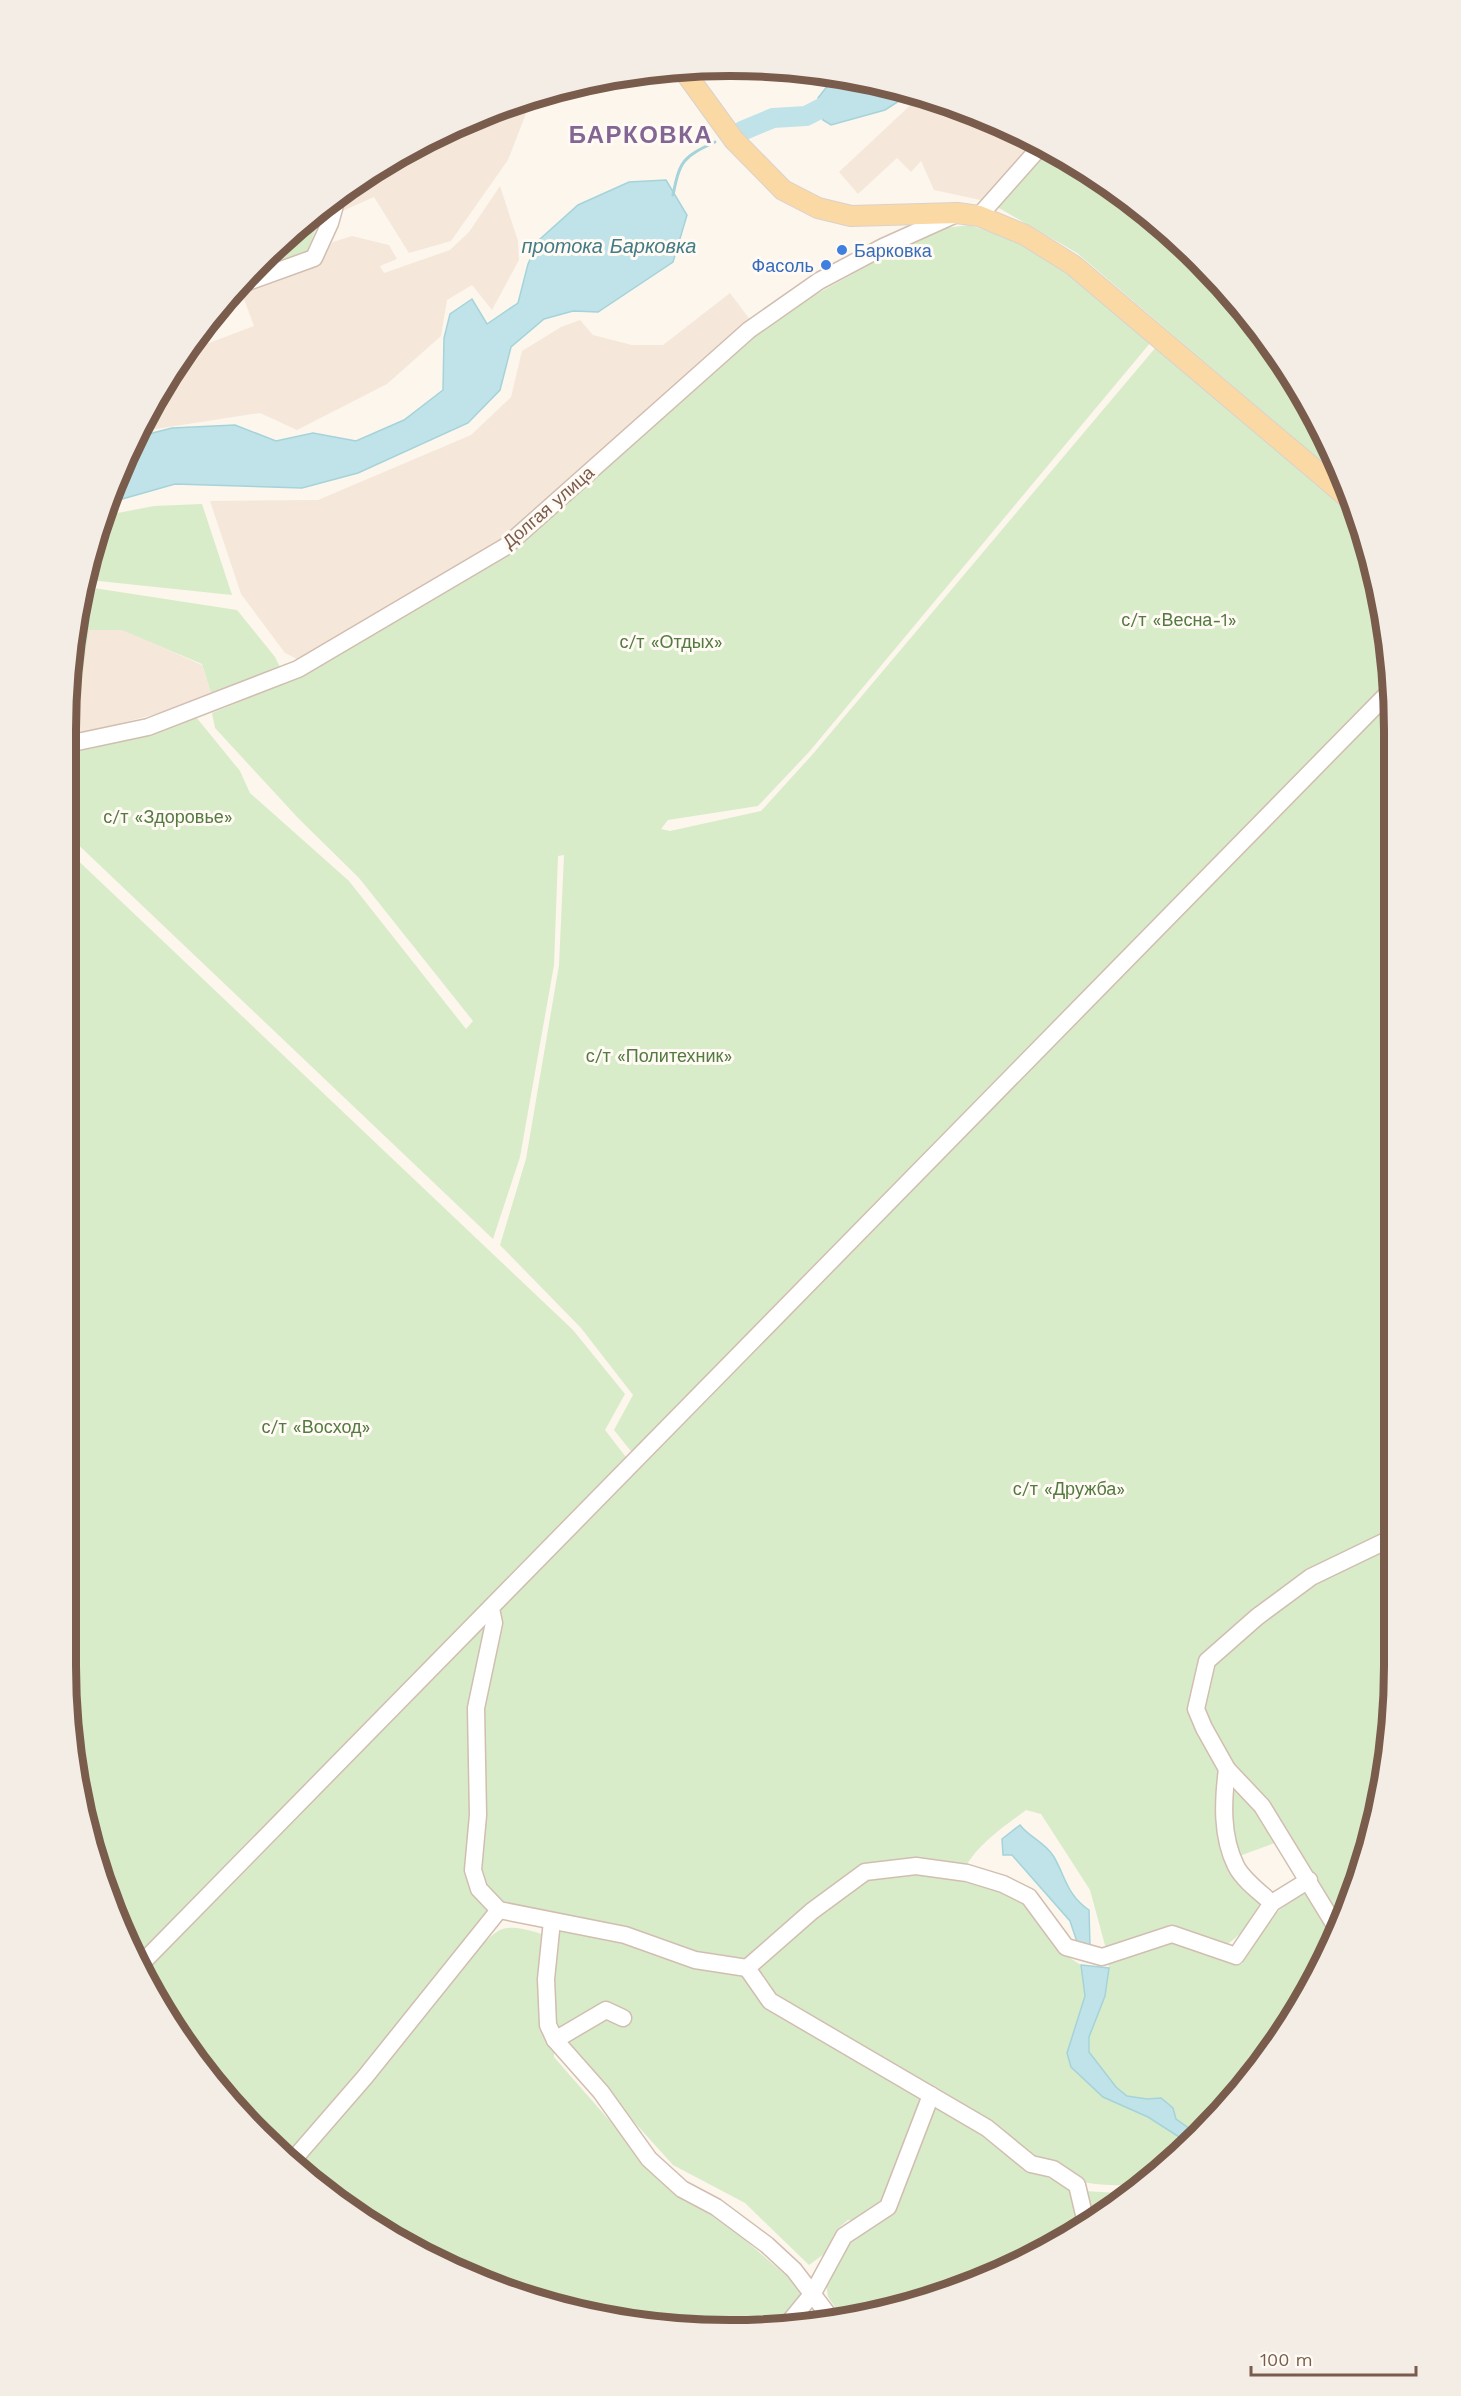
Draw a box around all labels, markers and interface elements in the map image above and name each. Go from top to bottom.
district label: БАРКОВКА [569,121,713,149]
water label: протока Барковка [522,234,696,258]
place label: Барковка [854,240,933,261]
marker: Барковка [835,243,849,257]
place label: Фасоль [752,255,814,276]
marker: Фасоль [819,258,833,272]
street label: Долгая улица [498,461,599,552]
park label: с/т «Весна-1» [1121,609,1237,630]
park label: с/т «Отдых» [619,631,723,652]
park label: с/т «Здоровье» [103,806,233,827]
park label: с/т «Политехник» [586,1045,732,1066]
park label: с/т «Восход» [262,1416,370,1437]
park label: с/т «Дружба» [1013,1478,1125,1499]
scale bar [1251,2339,1416,2377]
text: 100 m [1260,2349,1313,2370]

